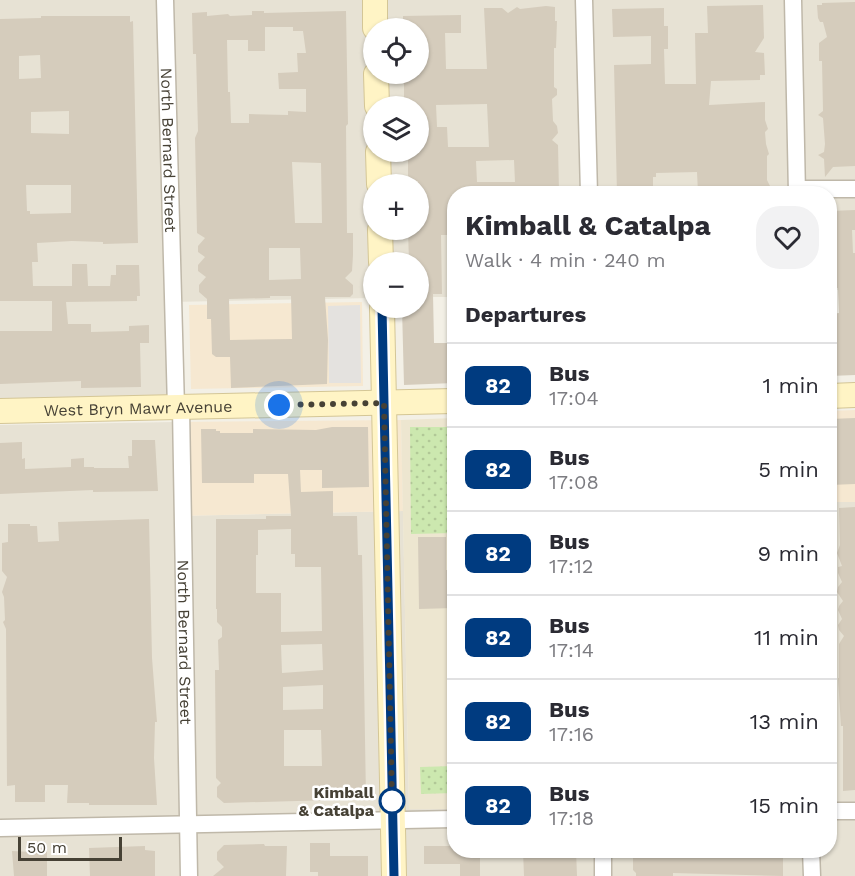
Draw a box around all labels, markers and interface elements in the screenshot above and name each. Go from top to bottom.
map controls [363,18,429,318]
button: locate [363,18,429,84]
street label: North Bernard Street [157,67,181,233]
button: layers [363,96,429,162]
button: + [363,174,429,240]
button: heart [756,206,819,269]
text: Kimball & Catalpa [465,209,711,242]
text: Walk · 4 min · 240 m [465,248,665,272]
button: − [363,252,429,318]
text: Departures [465,302,586,327]
text: Bus [549,361,589,386]
text: 82 [485,373,511,398]
text: 1 min [762,373,819,398]
text: 17:04 [549,386,599,410]
your location [264,390,294,420]
street label: West Bryn Mawr Avenue [43,396,233,420]
text: Bus [549,445,589,470]
text: 82 [485,457,511,482]
text: 5 min [758,457,819,482]
text: 17:08 [549,470,599,494]
text: Bus [549,529,589,554]
text: 82 [485,541,511,566]
text: 9 min [757,541,819,566]
text: 17:12 [549,554,593,578]
street label: North Bernard Street [174,560,196,725]
text: Bus [549,613,589,638]
text: 82 [485,625,511,650]
text: 11 min [754,625,819,650]
text: 17:14 [549,638,594,662]
text: Bus [549,697,589,722]
text: 82 [485,709,511,734]
text: 13 min [750,709,819,734]
text: 17:16 [549,722,594,746]
text: Bus [549,781,589,806]
place label: Kimball & Catalpa [298,783,375,820]
marker: Kimball & Catalpa [379,788,405,814]
text: 82 [485,793,511,818]
text: 15 min [750,793,819,818]
text: 17:18 [549,806,594,830]
scale bar [18,834,122,862]
text: 50 m [27,838,67,857]

